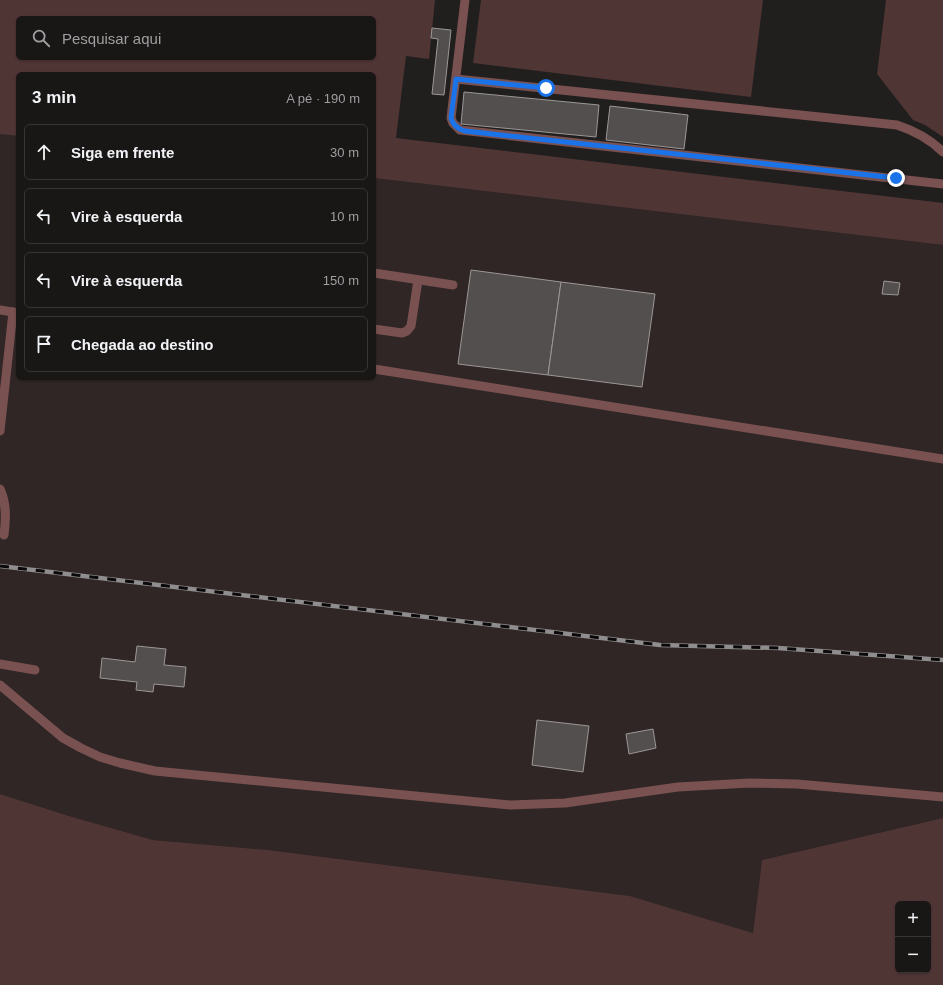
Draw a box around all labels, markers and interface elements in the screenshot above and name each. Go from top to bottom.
search box [16,16,376,60]
icon: search [30,27,52,49]
text: Pesquisar aqui [62,30,161,47]
route start [537,79,555,97]
text: 3 min [32,88,76,107]
text: A pé · 190 m [286,91,360,106]
icon: ahead [33,141,55,163]
text: Siga em frente [71,144,174,161]
text: 30 m [330,145,359,160]
route end [887,169,905,187]
icon: left [33,205,55,227]
text: Vire à esquerda [71,208,182,225]
text: 10 m [330,209,359,224]
icon: left [33,269,55,291]
text: Vire à esquerda [71,272,182,289]
text: 150 m [323,273,359,288]
icon: arrive [33,333,55,355]
text: Chegada ao destino [71,336,214,353]
map controls [895,901,931,973]
button: + [895,901,931,937]
button: − [895,937,931,973]

